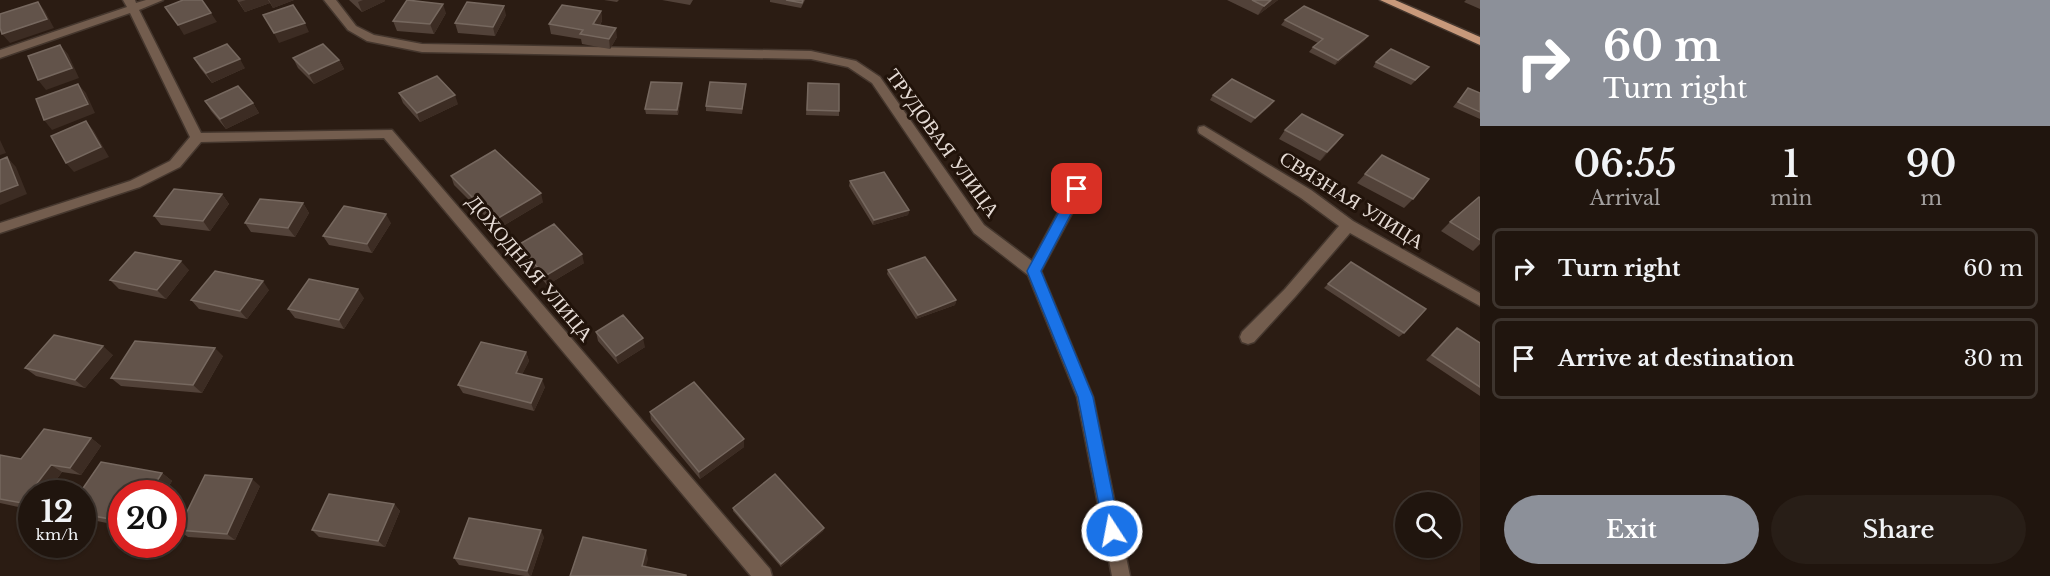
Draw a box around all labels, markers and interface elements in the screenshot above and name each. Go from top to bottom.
text: 60 m [1603,20,1721,72]
icon: right [1504,24,1582,102]
street label: ТРУДОВАЯ УЛИЦА [881,64,1005,222]
text: Turn right [1603,72,1747,105]
text: 06:55 [1574,142,1677,187]
text: 1 [1783,142,1799,187]
text: 90 [1906,142,1956,187]
street label: СВЯЗНАЯ УЛИЦА [1275,146,1429,254]
pin [1051,163,1102,214]
icon: arrive [1060,172,1093,205]
text: Arrival [1590,186,1661,210]
text: min [1770,186,1812,210]
text: m [1920,186,1942,210]
street label: ДОХОДНАЯ УЛИЦА [462,190,599,347]
icon: right [1507,252,1540,285]
text: Turn right [1558,255,1680,282]
text: 60 m [1963,255,2023,282]
icon: arrive [1507,342,1540,375]
text: Arrive at destination [1558,345,1795,372]
text: 30 m [1964,345,2023,372]
speed limit sign: 20 [108,480,186,558]
map controls [1395,492,1461,558]
button: search [1395,492,1461,558]
text: 12 [41,493,73,530]
button: Exit [1504,495,1759,564]
button: Share [1771,495,2026,564]
position arrow [1080,499,1144,563]
text: km/h [36,525,78,544]

